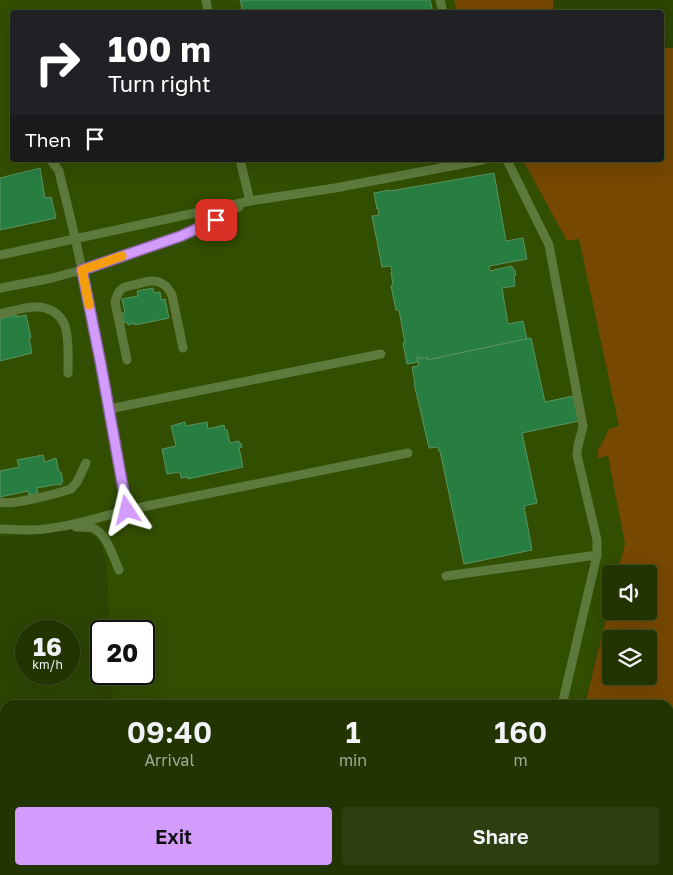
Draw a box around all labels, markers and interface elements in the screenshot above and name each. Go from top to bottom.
text: 100 m [108,28,211,70]
icon: right [25,30,90,95]
text: Turn right [108,70,211,97]
icon: arrive [81,125,109,153]
text: Then [25,128,71,151]
pin [195,199,237,241]
icon: arrive [202,206,230,234]
position arrow [100,483,152,535]
map controls [602,565,657,685]
button: sound [602,565,657,620]
speed limit sign: 20 [90,620,155,685]
button: layers [602,630,657,685]
text: 16 [33,631,62,662]
text: km/h [32,657,63,672]
text: 09:40 [127,714,212,750]
text: 1 [346,714,361,750]
text: 160 [494,714,547,750]
text: Arrival [144,750,195,770]
text: min [339,750,367,770]
text: m [514,750,528,770]
button: Exit [15,807,332,865]
button: Share [342,807,659,865]

